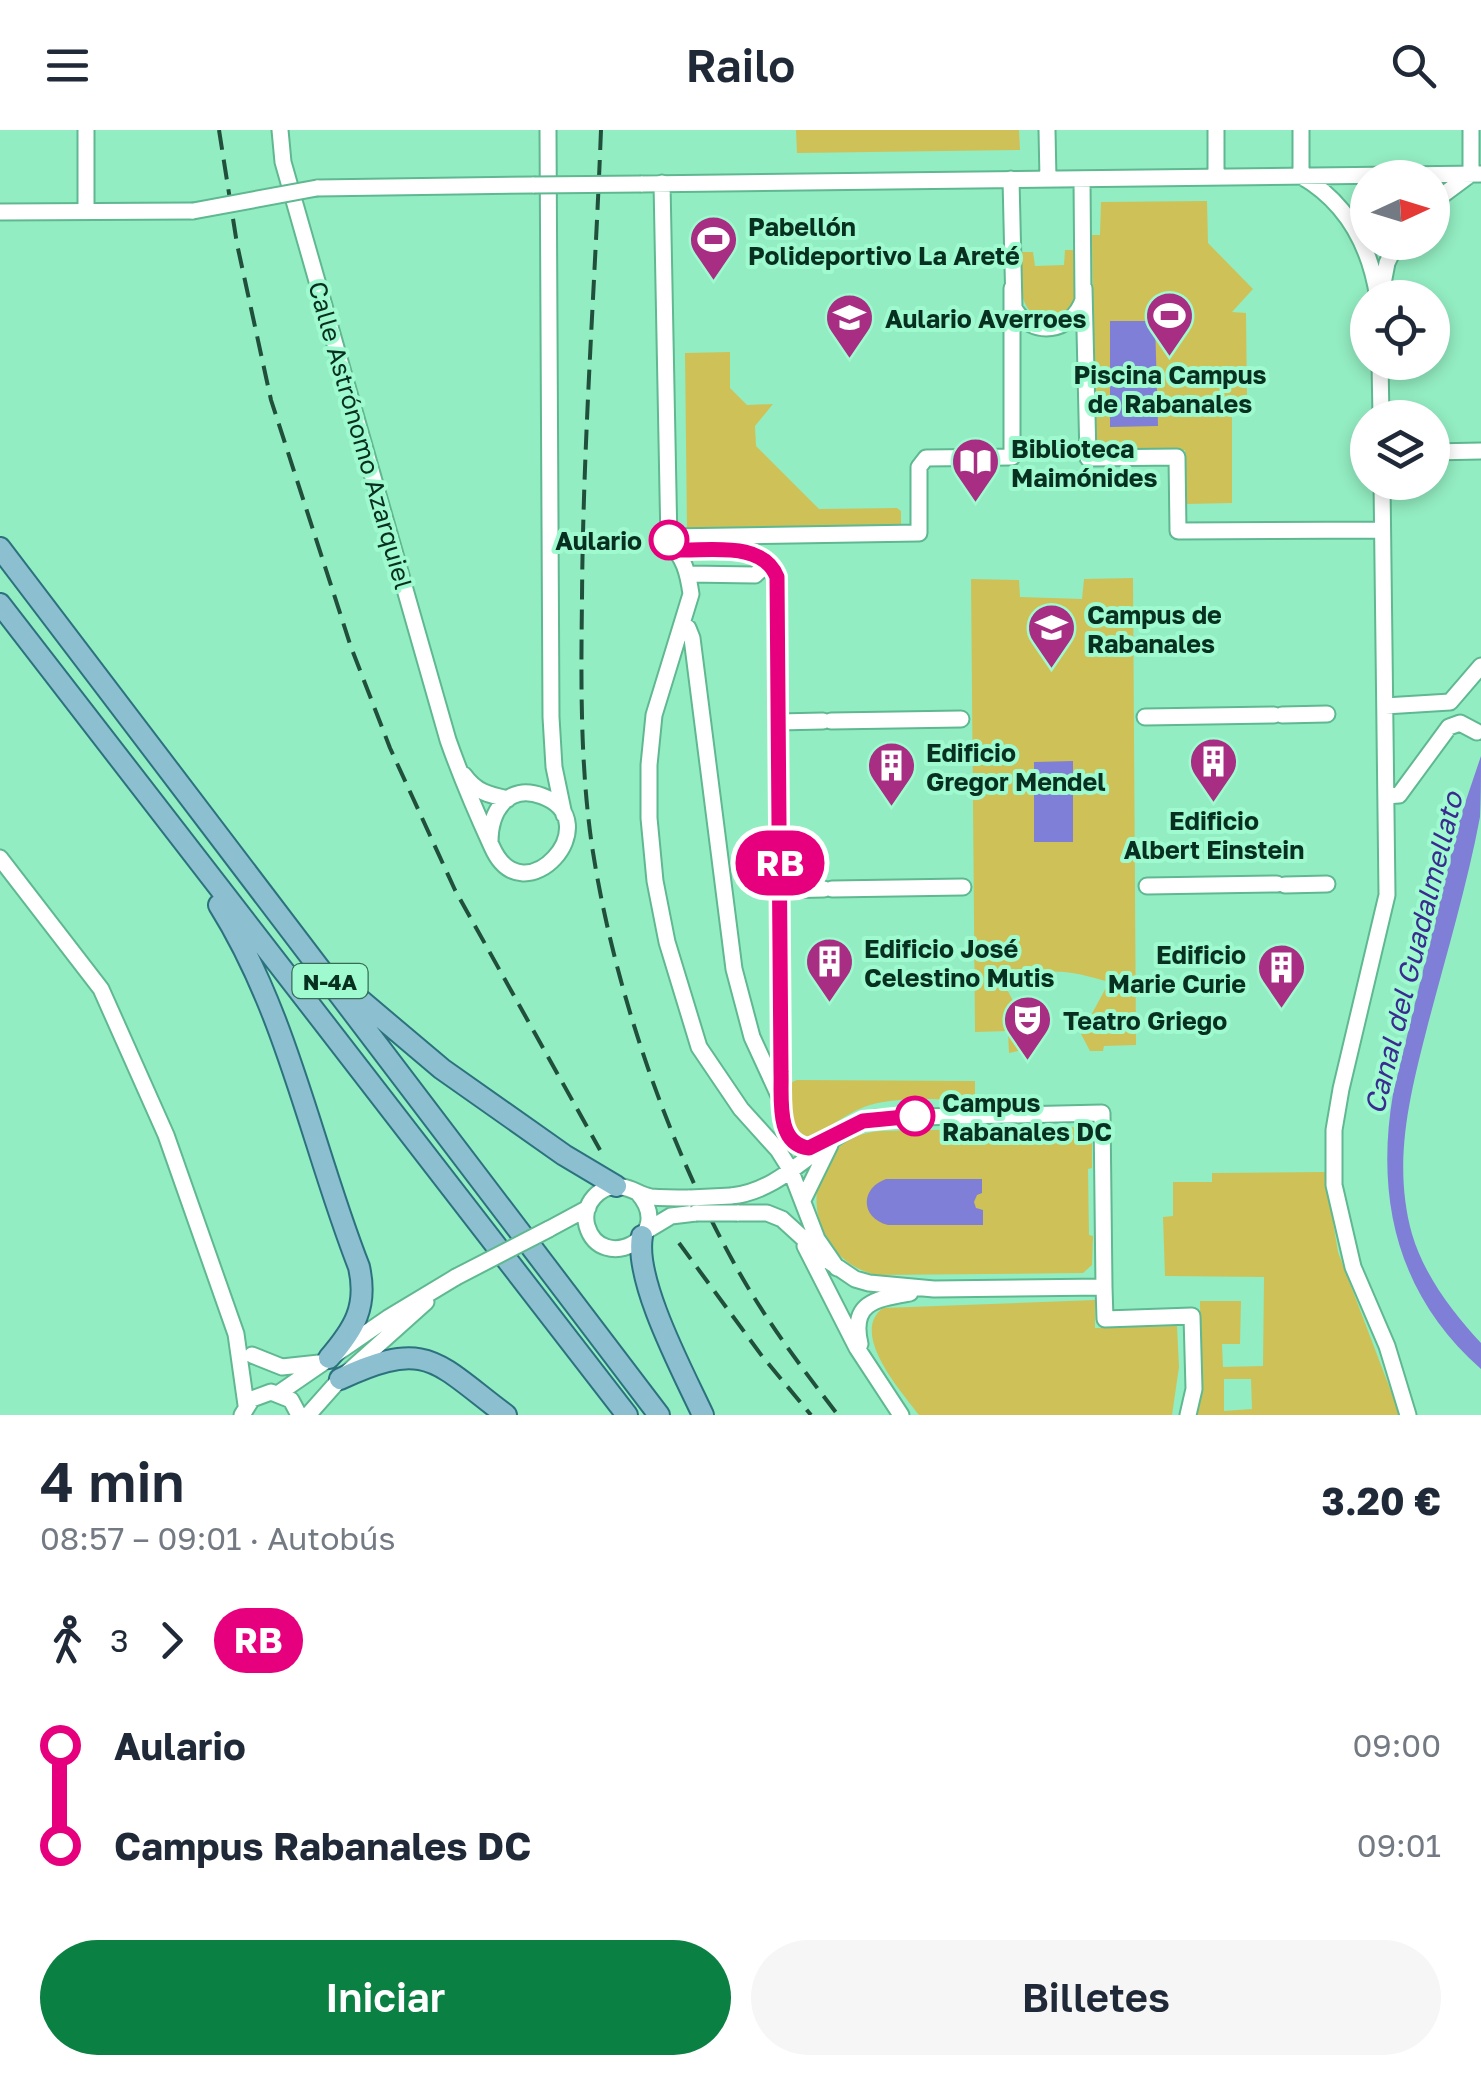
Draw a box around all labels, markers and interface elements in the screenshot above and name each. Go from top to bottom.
icon: menu [40,38,95,93]
text: Railo [686,38,795,92]
icon: search [1386,38,1441,93]
north arrow [1350,160,1450,260]
map controls [1350,160,1450,500]
place label: Pabellón Polideportivo La Areté [748,211,1020,271]
sports icon: Pabellón Polideportivo La Areté [687,214,739,282]
street label: Calle Astrónomo Azarquiel [302,277,420,593]
button: locate [1350,280,1450,380]
sports icon: Piscina Campus de Rabanales [1144,290,1196,358]
school or university icon: Aulario Averroes [824,292,876,360]
place label: Aulario Averroes [885,303,1086,334]
place label: Piscina Campus de Rabanales [1073,359,1267,419]
button: layers [1350,400,1450,500]
place label: Biblioteca Maimónides [1011,433,1158,493]
library icon: Biblioteca Maimónides [950,436,1002,504]
marker: Aulario [650,521,688,559]
place label: Aulario [555,525,642,556]
place label: Campus de Rabanales [1087,599,1222,659]
school or university icon: Campus de Rabanales [1026,602,1078,670]
building icon: Edificio Albert Einstein [1188,736,1240,804]
place label: Edificio Gregor Mendel [926,737,1106,797]
building icon: Edificio Gregor Mendel [865,740,917,808]
water label: Canal del Guadalmellato [1357,787,1469,1117]
place label: Edificio Albert Einstein [1124,805,1304,865]
line badge: RB [735,830,825,896]
text: RB [755,842,805,884]
place label: Edificio José Celestino Mutis [864,933,1055,993]
building icon: Edificio José Celestino Mutis [803,936,855,1004]
place label: Edificio Marie Curie [1108,939,1246,999]
building icon: Edificio Marie Curie [1255,942,1307,1010]
road number: N-4A [292,964,368,998]
theatre icon: Teatro Griego [1002,994,1054,1062]
place label: Teatro Griego [1063,1005,1227,1036]
place label: Campus Rabanales DC [942,1087,1112,1147]
marker: Campus Rabanales DC [896,1097,934,1135]
text: 4 min [40,1448,185,1514]
text: 3.20 € [1321,1478,1441,1523]
text: 08:57 – 09:01 · Autobús [40,1519,395,1557]
icon: walk [40,1613,95,1668]
icon: forward [144,1613,199,1668]
text: RB [234,1619,283,1661]
text: 3 [110,1621,129,1659]
text: Aulario [114,1723,246,1768]
text: 09:00 [1353,1726,1441,1764]
text: Campus Rabanales DC [114,1823,531,1868]
text: 09:01 [1357,1826,1441,1864]
button: Iniciar [40,1940,731,2055]
button: Billetes [751,1940,1441,2055]

